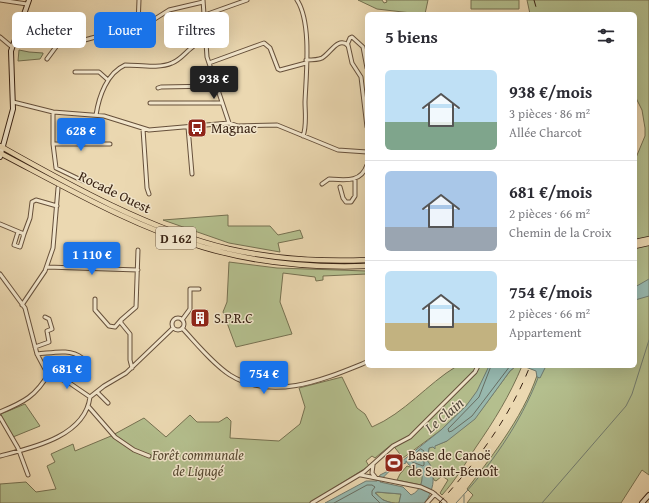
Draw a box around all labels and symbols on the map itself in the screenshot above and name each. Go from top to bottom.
pin: 938 € [186,66,242,100]
bus stop icon: Magnac [186,117,208,139]
pin: 628 € [53,118,109,152]
place label: Magnac [211,118,257,138]
street label: Rocade Ouest [75,166,155,218]
road number: D 162 [156,227,196,249]
pin: 1 110 € [55,242,129,276]
building icon: S.P.R.C [189,307,211,329]
place label: S.P.R.C [214,308,253,328]
pin: 681 € [39,356,95,390]
pin: 754 € [236,361,292,395]
water label: Le Clain [419,392,468,438]
park label: Forêt communale de Ligugé [151,445,244,481]
place label: Base de Canoë de Saint-Benoît [408,445,499,481]
sports icon: Base de Canoë de Saint-Benoît [383,452,405,474]

